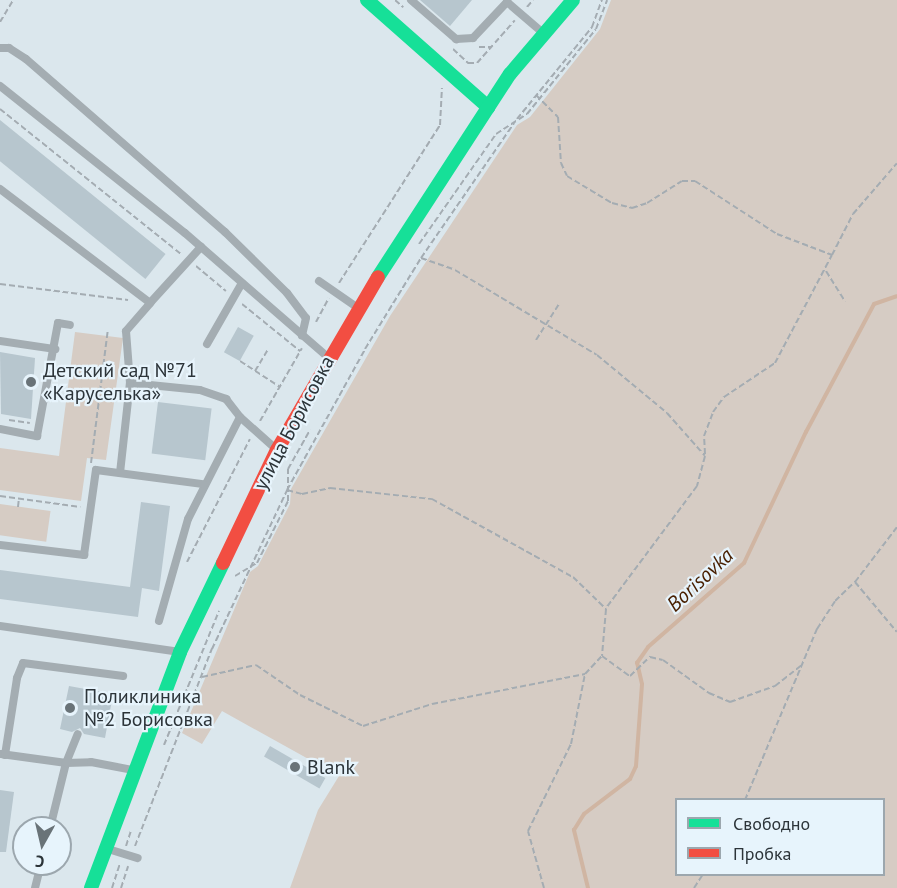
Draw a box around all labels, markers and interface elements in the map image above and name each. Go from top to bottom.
street label: улица Борисовка [249,352,339,494]
place label: Детский сад №71 «Каруселька» [43,358,197,405]
marker: Детский сад №71 «Каруселька» [24,375,38,389]
water label: Borisovka [662,543,738,617]
place label: Поликлиника №2 Борисовка [84,684,213,731]
marker: Поликлиника №2 Борисовка [61,699,79,717]
place label: Blank [307,755,355,779]
marker: Blank [288,760,302,774]
legend [675,798,885,876]
text: Свободно [733,812,810,835]
north arrow [12,816,72,876]
text: Пробка [733,842,791,865]
text: С [34,851,46,872]

